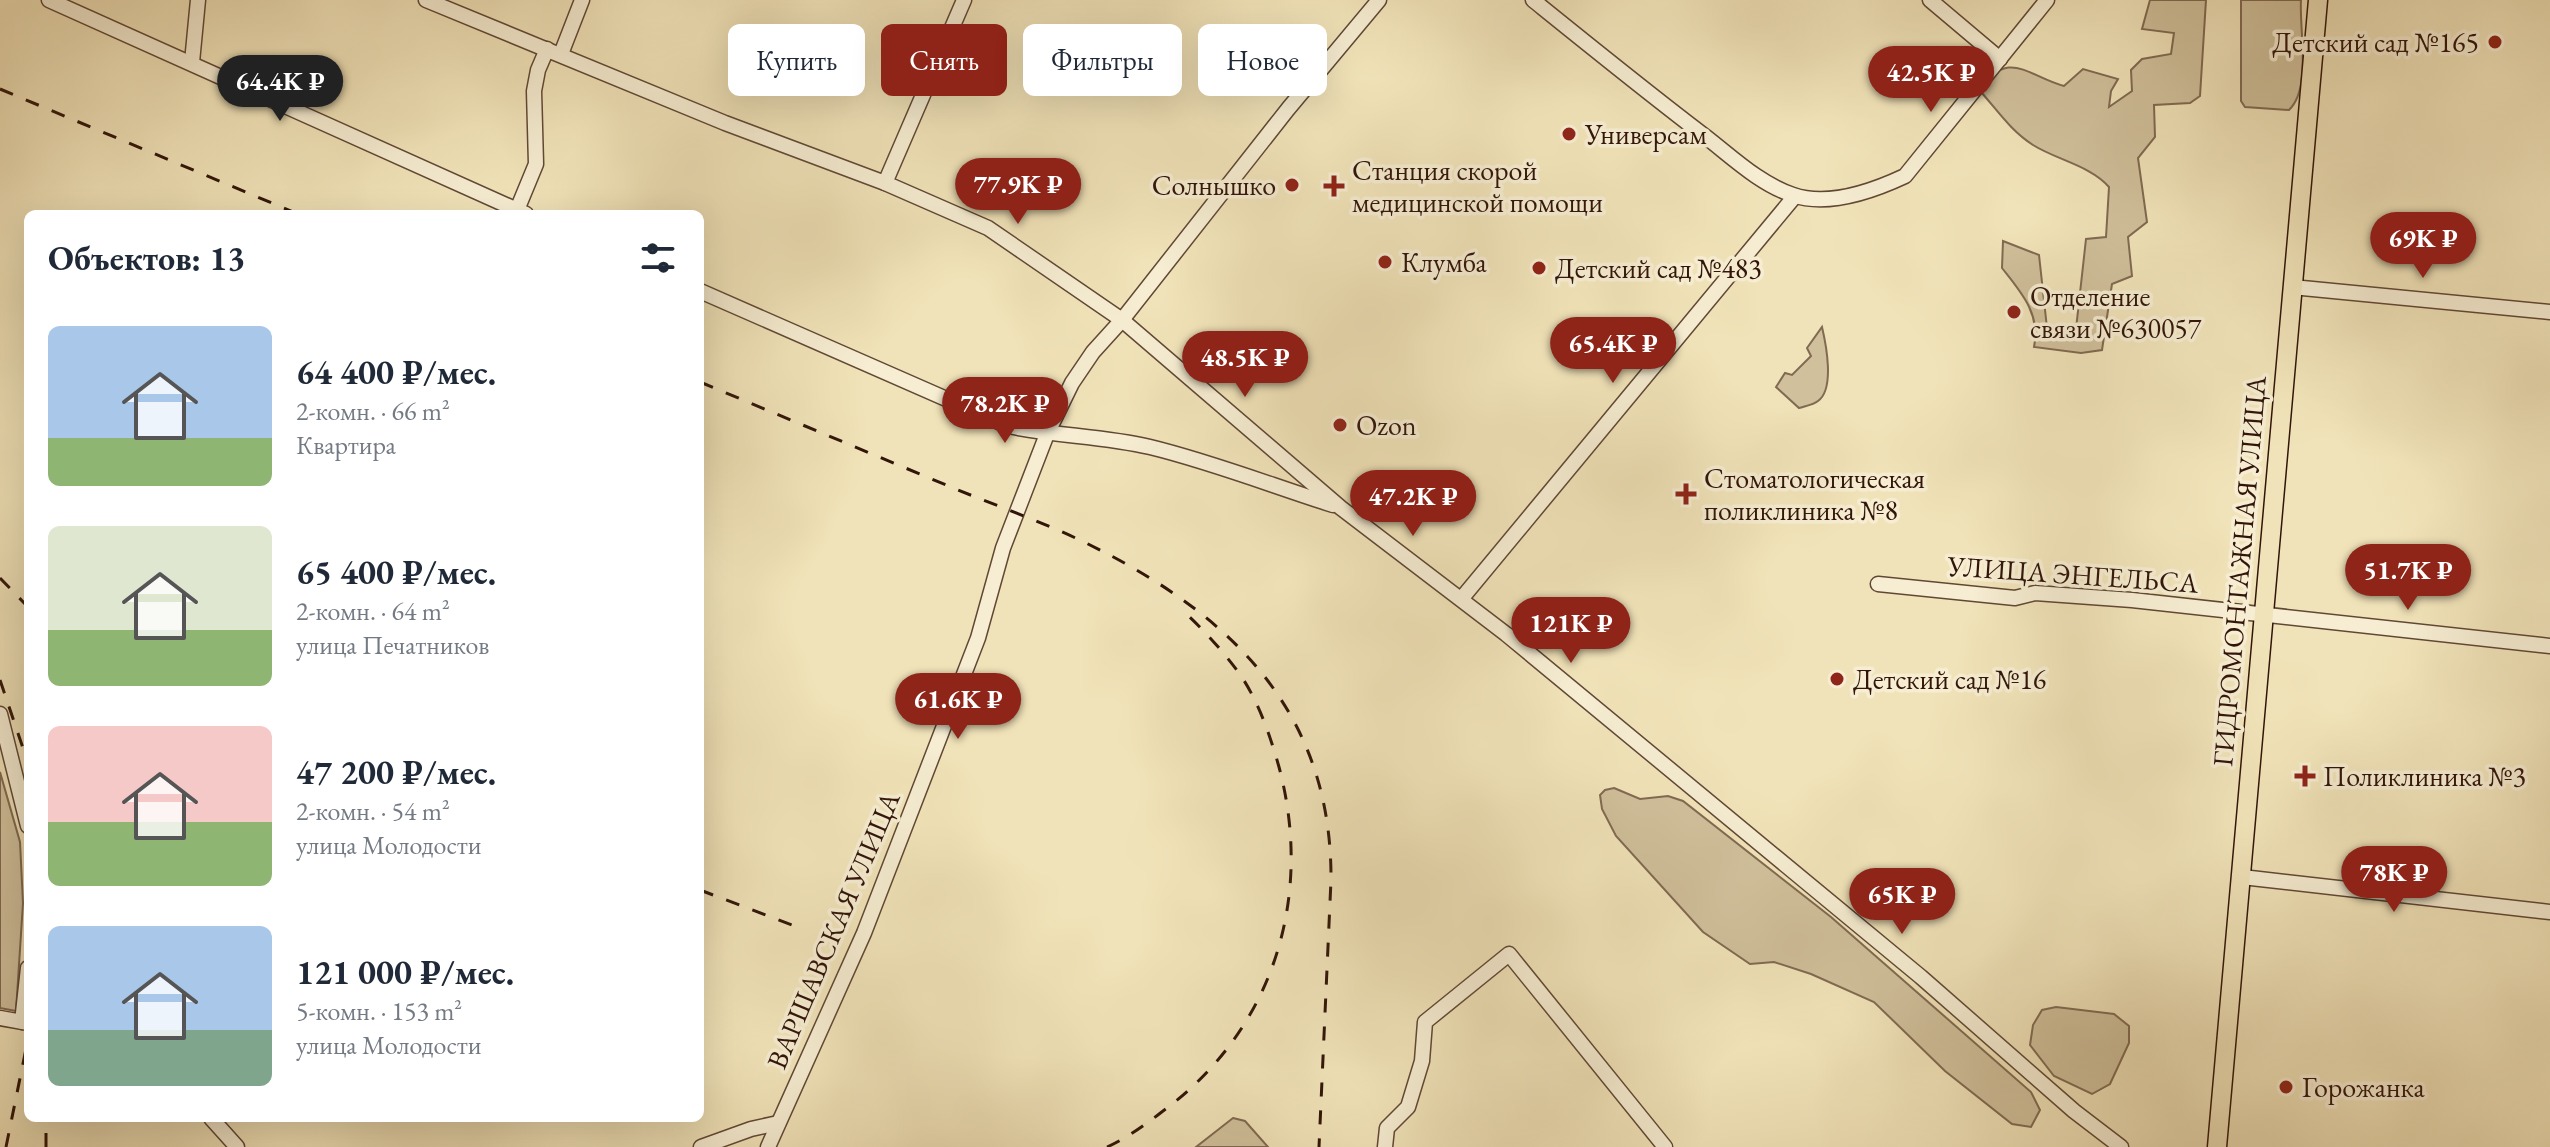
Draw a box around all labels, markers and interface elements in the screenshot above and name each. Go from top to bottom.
chip: Купить [728,24,865,96]
chip: Снять [881,24,1007,96]
chip: Фильтры [1023,24,1182,96]
chip: Новое [1198,24,1327,96]
place label: Детский сад №165 [2272,24,2479,60]
marker: Детский сад №165 [2486,33,2504,51]
pin: 42.5K ₽ [1857,46,2005,114]
pin: 64.4K ₽ [206,55,354,123]
text: 42.5K ₽ [1886,55,1976,89]
text: 64.4K ₽ [235,64,325,98]
place label: Универсам [1584,116,1707,152]
marker: Универсам [1560,125,1578,143]
place label: Станция скорой медицинской помощи [1352,152,1603,220]
pin: 77.9K ₽ [944,158,1092,226]
text: 77.9K ₽ [973,167,1063,201]
place label: Солнышко [1152,167,1276,203]
marker: Станция скорой медицинской помощи [1323,175,1345,197]
marker: Солнышко [1283,176,1301,194]
pin: 69K ₽ [2367,212,2479,280]
text: 69K ₽ [2388,221,2458,255]
text: Объектов: 13 [48,236,245,280]
icon: filters [636,236,680,280]
place label: Клумба [1401,244,1487,280]
place label: Детский сад №483 [1555,250,1762,286]
marker: Клумба [1376,253,1394,271]
marker: Детский сад №483 [1530,259,1548,277]
place label: Отделение связи №630057 [2030,278,2202,346]
marker: Отделение связи №630057 [2005,303,2023,321]
pin: 65.4K ₽ [1539,317,1687,385]
text: 65.4K ₽ [1568,326,1658,360]
pin: 48.5K ₽ [1171,331,1319,399]
text: 48.5K ₽ [1200,340,1290,374]
text: 64 400 ₽/мес. [296,350,496,394]
icon: home [112,358,208,454]
street label: ГИДРОМОНТАЖНАЯ УЛИЦА [2204,374,2274,768]
pin: 78.2K ₽ [931,377,1079,445]
text: 78.2K ₽ [960,386,1050,420]
text: 2-комн. · 66 m² [296,394,450,428]
place label: Ozon [1356,407,1417,443]
marker: Ozon [1331,416,1349,434]
text: Квартира [296,428,396,462]
place label: Стоматологическая поликлиника №8 [1704,460,1925,528]
pin: 47.2K ₽ [1339,470,1487,538]
text: 47.2K ₽ [1368,479,1458,513]
marker: Стоматологическая поликлиника №8 [1675,483,1697,505]
pin: 51.7K ₽ [2334,544,2482,612]
street label: УЛИЦА ЭНГЕЛЬСА [1945,547,2200,601]
text: 65 400 ₽/мес. [296,550,496,594]
text: 51.7K ₽ [2363,553,2453,587]
icon: home [112,558,208,654]
text: 2-комн. · 64 m² [296,594,450,628]
pin: 121K ₽ [1506,597,1636,665]
text: 121K ₽ [1529,606,1613,640]
text: улица Печатников [296,628,489,662]
place label: Детский сад №16 [1853,661,2046,697]
marker: Детский сад №16 [1828,670,1846,688]
pin: 61.6K ₽ [884,673,1032,741]
text: 61.6K ₽ [913,682,1003,716]
text: 47 200 ₽/мес. [296,750,496,794]
icon: home [112,758,208,854]
place label: Поликлиника №3 [2323,758,2526,794]
marker: Поликлиника №3 [2294,765,2316,787]
street label: ВАРШАВСКАЯ УЛИЦА [758,785,908,1074]
text: 2-комн. · 54 m² [296,794,450,828]
text: улица Молодости [296,828,481,862]
pin: 78K ₽ [2338,846,2450,914]
text: 78K ₽ [2359,855,2429,889]
pin: 65K ₽ [1846,868,1958,936]
text: 65K ₽ [1867,877,1937,911]
text: 121 000 ₽/мес. [296,950,514,994]
icon: home [112,958,208,1054]
text: 5-комн. · 153 m² [296,994,462,1028]
text: улица Молодости [296,1028,481,1062]
place label: Горожанка [2302,1069,2425,1105]
marker: Горожанка [2277,1078,2295,1096]

